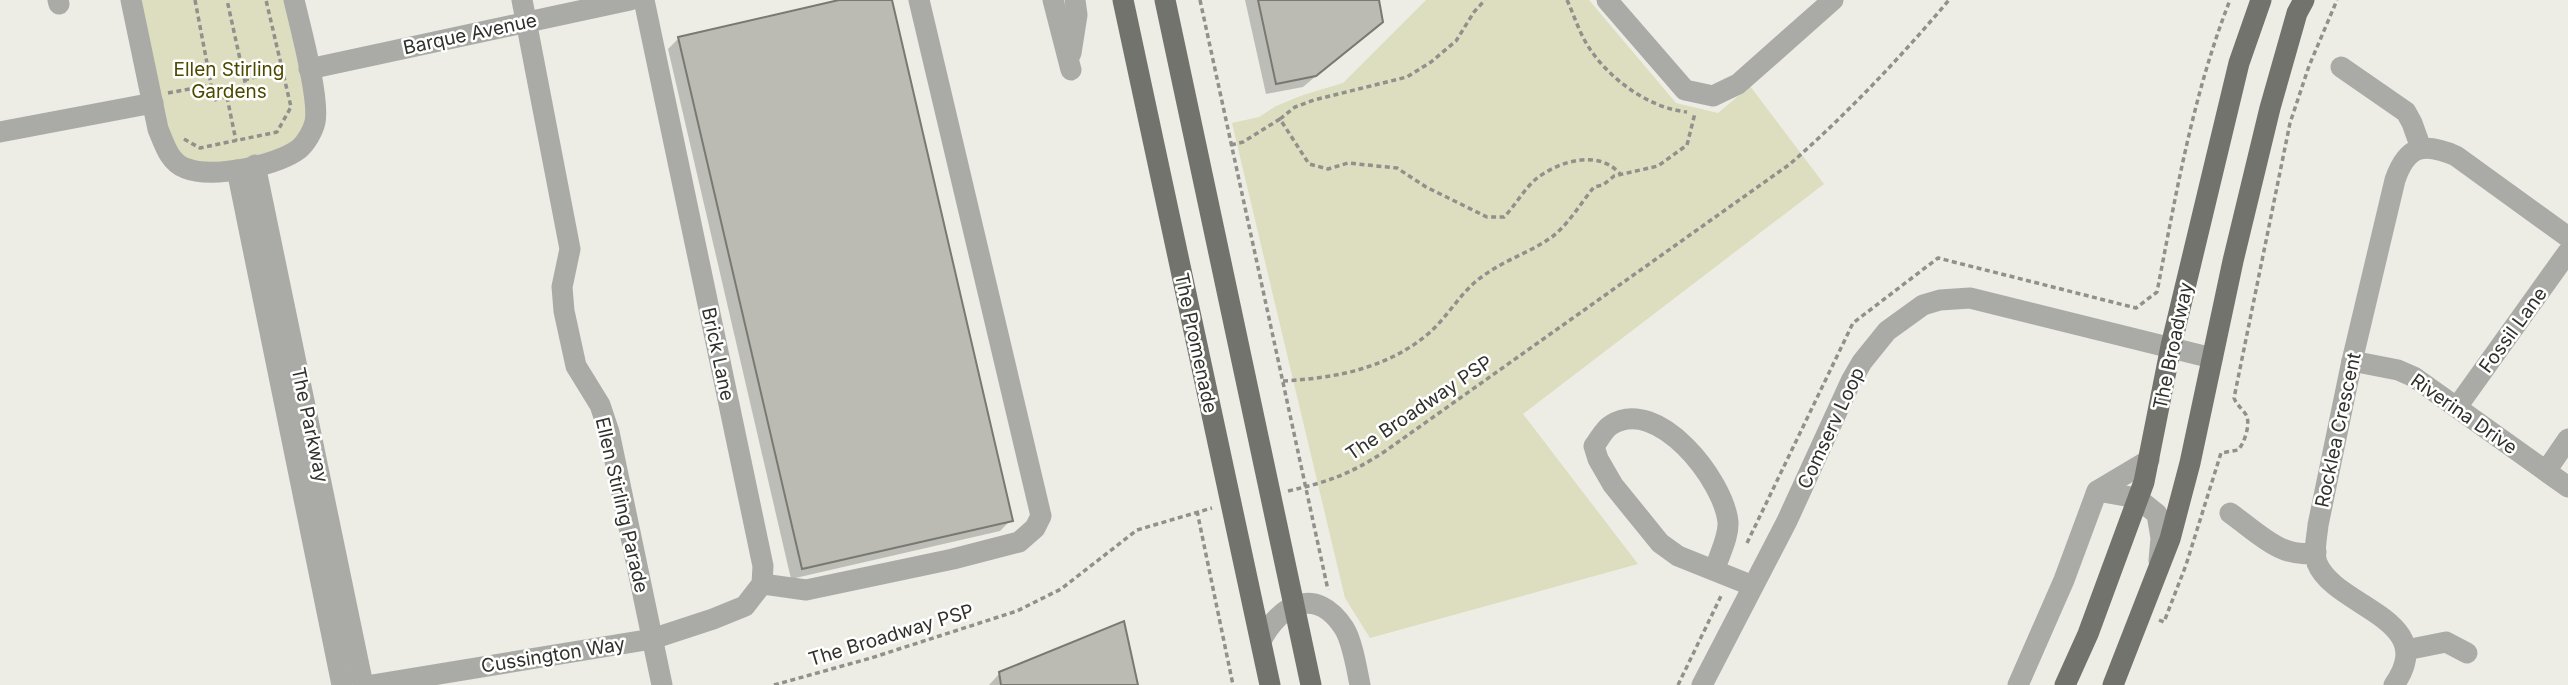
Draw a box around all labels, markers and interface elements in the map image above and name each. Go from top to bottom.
street label: Barque Avenue [401,9,539,59]
park label: Ellen Stirling Gardens [174,58,284,103]
street label: The Promenade [1170,271,1222,415]
street label: The Broadway [2148,280,2198,412]
street label: Fossil Lane [2474,283,2552,377]
street label: Brick Lane [697,305,739,403]
street label: Rocklea Crescent [2310,350,2366,510]
street label: The Broadway PSP [1341,351,1497,465]
street label: Comserv Loop [1793,363,1869,493]
street label: The Parkway [287,365,333,485]
street label: Riverina Drive [2406,369,2522,459]
street label: Ellen Stirling Parade [591,415,653,595]
street label: The Broadway PSP [806,599,976,671]
street label: Cussington Way [479,632,627,678]

